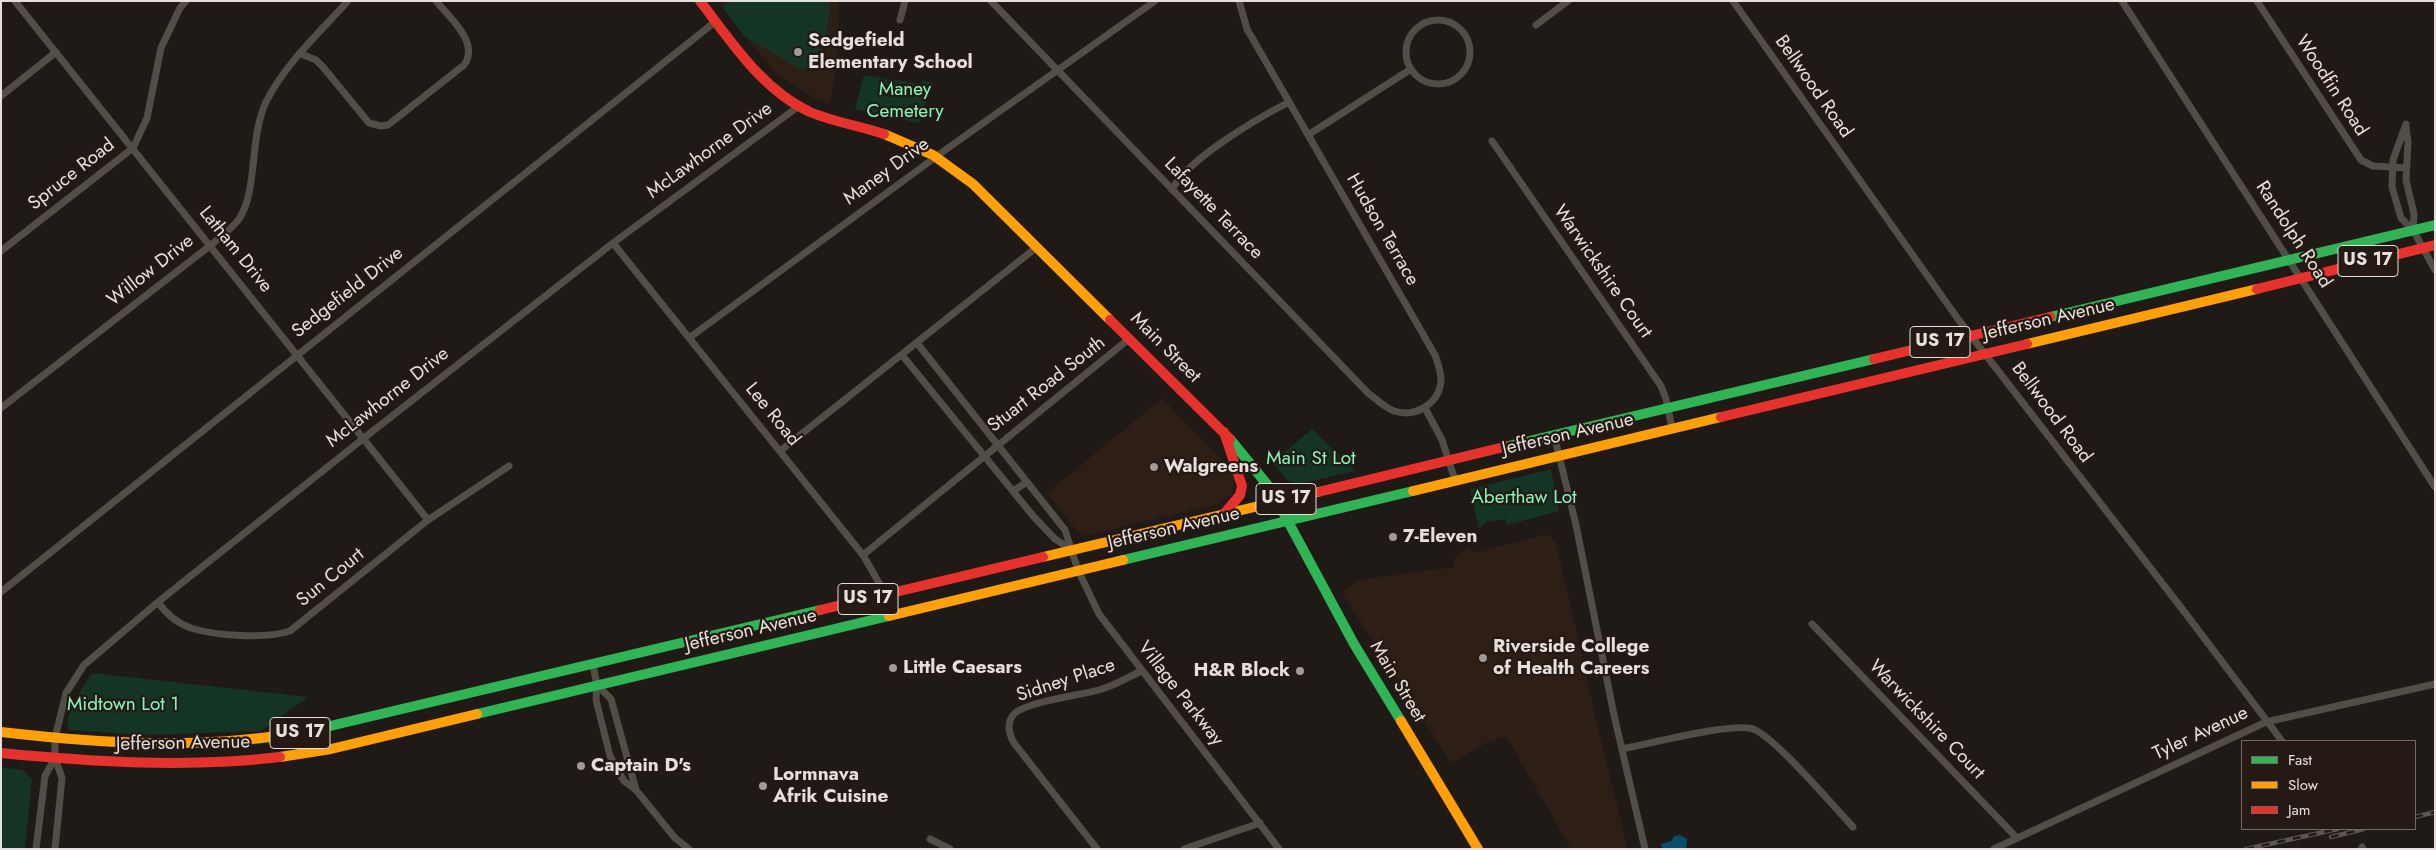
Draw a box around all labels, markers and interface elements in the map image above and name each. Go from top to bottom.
place label: Sedgefield Elementary School [808,30,973,74]
street label: Bellwood Road [1769,31,1857,143]
street label: Woodfin Road [2290,31,2372,141]
marker: Sedgefield Elementary School [792,46,804,58]
park label: Maney Cemetery [866,79,944,123]
street label: McLawhorne Drive [643,98,777,204]
street label: Maney Drive [840,133,934,211]
street label: Spruce Road [24,134,120,216]
street label: Lafayette Terrace [1159,153,1267,265]
street label: Hudson Terrace [1341,170,1423,290]
street label: Randolph Road [2250,177,2336,293]
street label: Warwickshire Court [1548,201,1656,343]
street label: Latham Drive [193,202,277,298]
street label: Willow Drive [103,230,199,312]
street label: Sedgefield Drive [288,242,408,344]
road number: US 17 [2338,246,2398,276]
street label: Jefferson Avenue [1981,294,2117,346]
street label: Main Street [1125,308,1205,388]
road number: US 17 [1910,327,1970,358]
street label: Stuart Road South [984,332,1110,438]
street label: McLawhorne Drive [322,343,454,453]
street label: Bellwood Road [2006,358,2096,468]
street label: Lee Road [740,379,804,451]
street label: Jefferson Avenue [1500,409,1636,461]
park label: Main St Lot [1266,448,1356,470]
place label: Walgreens [1164,456,1258,478]
marker: Walgreens [1148,461,1160,473]
road number: US 17 [1256,484,1316,514]
park label: Aberthaw Lot [1471,487,1577,509]
street label: Jefferson Avenue [1106,503,1242,555]
place label: 7-Eleven [1403,526,1477,548]
marker: 7-Eleven [1387,531,1399,543]
street label: Sun Court [293,544,369,612]
road number: US 17 [838,584,898,614]
street label: Jefferson Avenue [683,605,819,657]
place label: Riverside College of Health Careers [1493,636,1650,680]
street label: Village Parkway [1132,637,1228,751]
street label: Main Street [1364,637,1430,727]
marker: Riverside College of Health Careers [1477,652,1489,664]
street label: Sidney Place [1014,654,1118,708]
street label: Warwickshire Court [1863,656,1989,784]
place label: Little Caesars [903,657,1022,679]
place label: H&R Block [1193,660,1290,682]
marker: Little Caesars [887,662,899,674]
marker: H&R Block [1294,665,1306,677]
park label: Midtown Lot 1 [67,694,179,716]
street label: Tyler Avenue [2150,702,2252,766]
road number: US 17 [270,718,330,748]
street label: Jefferson Avenue [116,731,250,757]
legend [2241,740,2416,830]
text: Fast [2288,749,2312,771]
place label: Captain D's [591,755,691,777]
marker: Captain D's [575,760,587,772]
place label: Lormnava Afrik Cuisine [773,764,888,808]
text: Slow [2288,774,2318,796]
marker: Lormnava Afrik Cuisine [757,780,769,792]
text: Jam [2288,799,2311,821]

